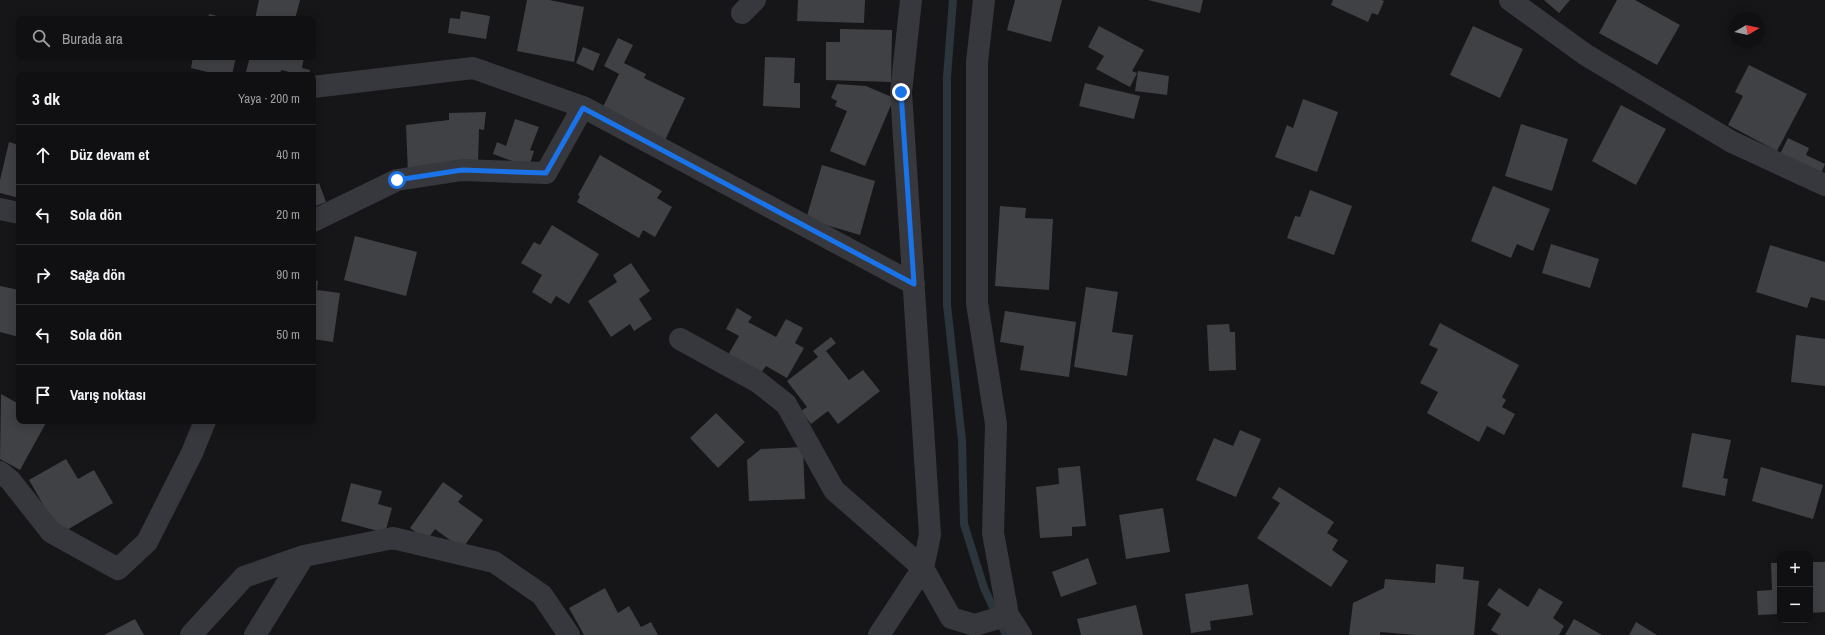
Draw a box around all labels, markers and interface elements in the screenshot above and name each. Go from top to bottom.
north arrow [1729,12,1765,48]
search box [16,16,316,60]
icon: search [30,27,52,49]
text: Burada ara [62,28,123,49]
route end [892,83,910,101]
text: 3 dk [32,87,60,110]
text: Yaya · 200 m [238,90,300,107]
icon: ahead [32,144,54,166]
text: Düz devam et [70,144,149,165]
text: 40 m [276,146,300,163]
route start [388,171,406,189]
icon: left [32,204,54,226]
text: Sola dön [70,204,122,225]
text: 20 m [276,206,300,223]
icon: right [32,264,54,286]
text: Sağa dön [70,264,125,285]
text: 90 m [276,266,300,283]
icon: left [32,324,54,346]
text: Sola dön [70,324,122,345]
text: 50 m [276,326,300,343]
icon: arrive [32,384,54,406]
text: Varış noktası [70,384,146,405]
map controls [1777,551,1813,623]
button: + [1777,551,1813,587]
button: − [1777,587,1813,623]

